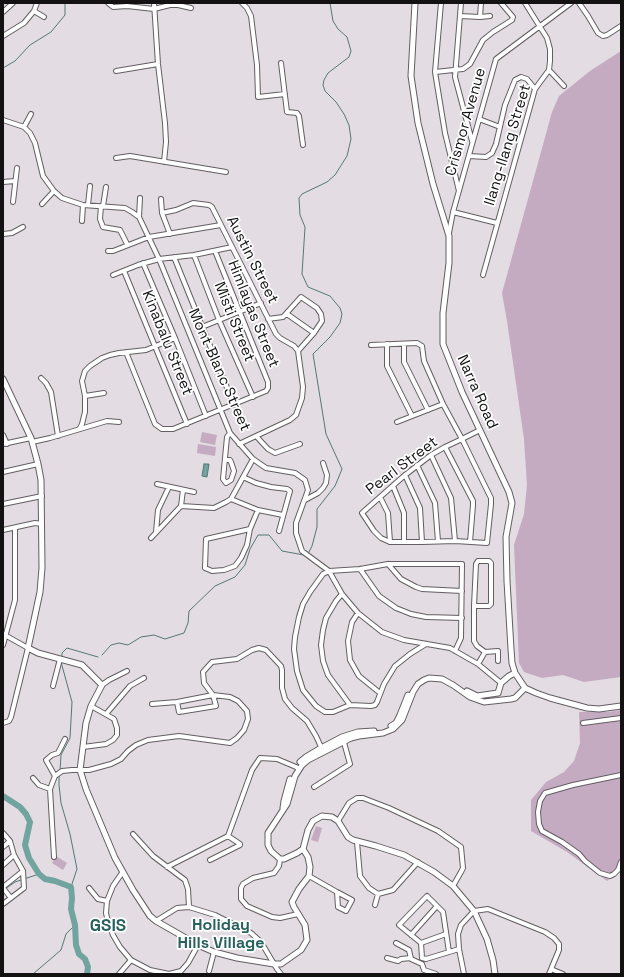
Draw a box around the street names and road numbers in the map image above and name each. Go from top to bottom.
street label: Crismor Avenue [442,66,490,178]
street label: Ilang-Ilang Street [481,82,535,208]
street label: Austin Street [222,213,282,307]
street label: Himlayas Street [223,258,283,370]
street label: Misti Street [210,279,258,365]
street label: Kinabalu Street [138,288,196,398]
street label: Mont Blanc Street [184,306,254,434]
street label: Narra Road [453,352,501,432]
street label: Pearl Street [363,433,441,499]

